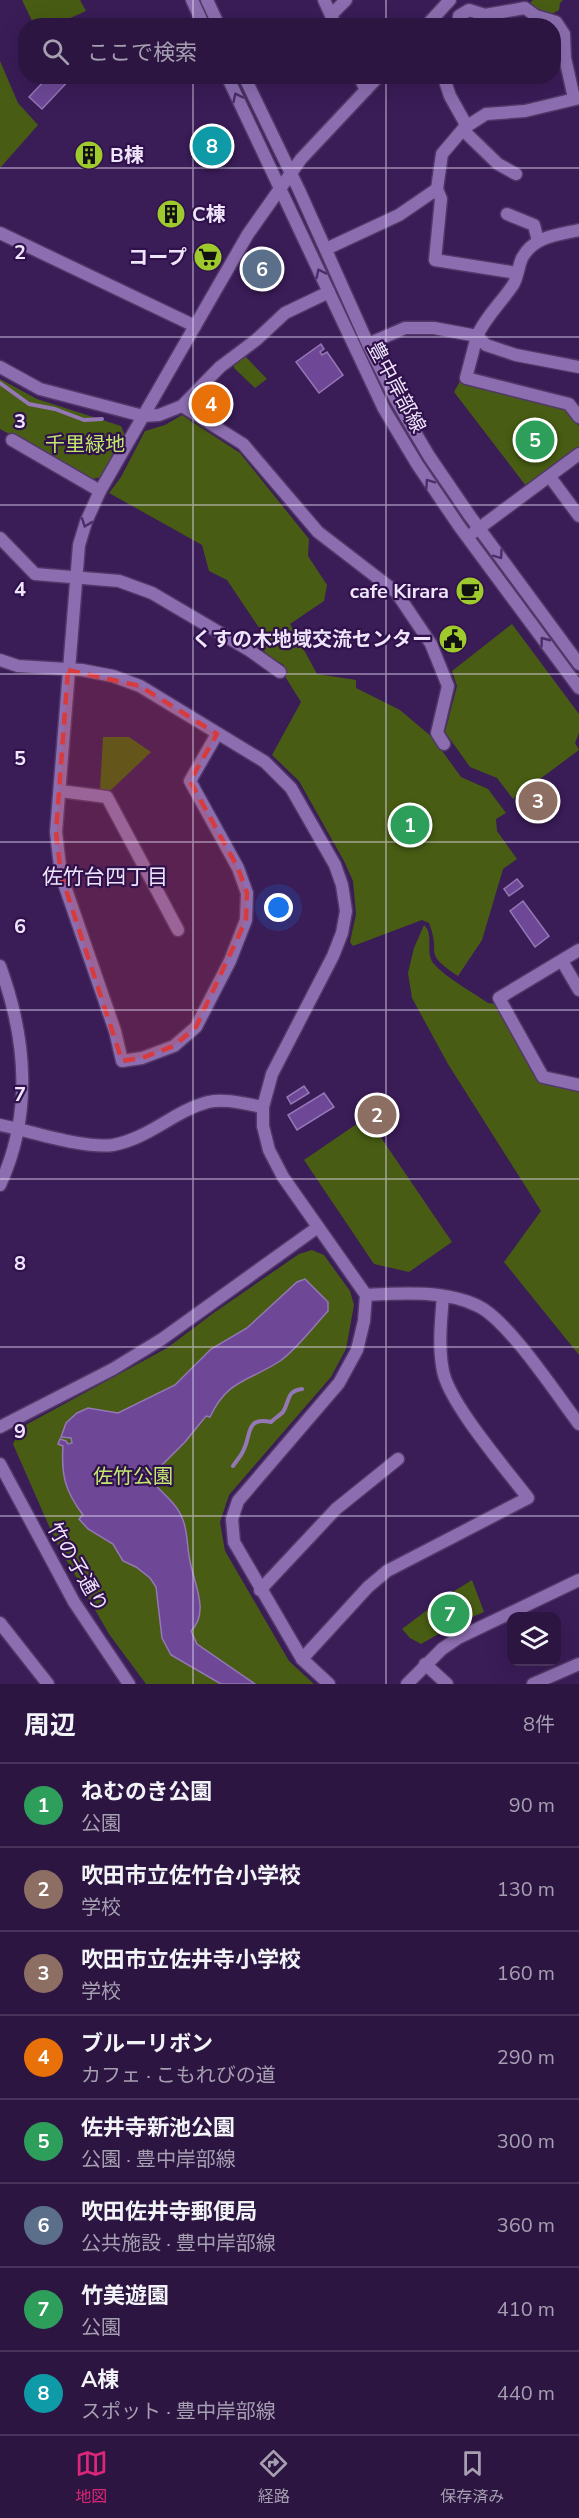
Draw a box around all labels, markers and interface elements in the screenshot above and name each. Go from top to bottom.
search box [18,18,561,84]
icon: search [39,35,72,68]
text: ここで検索 [87,38,197,68]
one-way arrow [232,93,244,104]
pin: 8 [192,124,232,168]
building icon: B棟 [73,139,105,171]
place label: B棟 [110,142,144,169]
building icon: C棟 [155,198,187,230]
place label: C棟 [192,201,226,228]
text: 2 [14,239,26,266]
supermarket icon: コープ [192,241,224,273]
place label: コープ [128,244,187,271]
pin: 6 [242,246,282,292]
one-way arrow [315,269,327,280]
street label: 豊中岸部線 [361,337,432,438]
pin: 4 [192,382,230,426]
text: 3 [14,408,26,435]
pin: 5 [516,418,554,462]
park label: 千里緑地 [45,431,125,458]
one-way arrow [425,479,436,490]
one-way arrow [80,518,93,528]
one-way arrow [492,549,503,560]
cafe icon: cafe Kirara [454,575,486,607]
text: 4 [14,576,26,603]
place label: cafe Kirara [350,578,449,605]
public building icon: くすの木地域交流センター [437,623,469,655]
place label: くすの木地域交流センター [192,626,432,653]
one-way arrow [540,636,551,647]
text: 5 [14,745,26,772]
pin: 3 [518,778,558,824]
pin: 1 [390,802,430,848]
district label: 佐竹台四丁目 [42,863,168,891]
your location [264,893,293,922]
text: 6 [14,913,26,940]
text: 7 [14,1081,26,1108]
pin: 2 [358,1092,397,1138]
text: 8 [14,1250,26,1277]
text: 9 [14,1418,26,1445]
park label: 佐竹公園 [93,1463,173,1490]
street label: 竹の子通り [41,1517,114,1617]
pin: 7 [430,1592,470,1636]
map controls [507,1612,561,1666]
button: layers [507,1612,561,1666]
text: 周辺 [24,1708,76,1743]
text: 8件 [523,1711,555,1738]
text: ねむのき公園 [81,1777,212,1807]
text: 1 [38,1792,50,1819]
text: 90 m [509,1792,555,1819]
text: 公園 [81,1810,121,1837]
text: 吹田市立佐竹台小学校 [81,1861,301,1891]
text: 2 [38,1876,50,1903]
text: 130 m [497,1876,555,1903]
text: 学校 [81,1894,121,1921]
text: 吹田市立佐井寺小学校 [81,1945,301,1975]
text: 3 [38,1960,50,1987]
text: 160 m [497,1960,555,1987]
text: 学校 [81,1978,121,2005]
text: ブルーリボン [81,2029,213,2059]
text: 4 [38,2044,50,2071]
text: 290 m [497,2044,555,2071]
text: カフェ · こもれびの道 [81,2062,276,2089]
text: 佐井寺新池公園 [81,2113,235,2143]
text: 5 [38,2128,50,2155]
text: 300 m [497,2128,555,2155]
text: 公園 · 豊中岸部線 [81,2146,236,2173]
text: 吹田佐井寺郵便局 [81,2197,257,2227]
text: 6 [38,2212,50,2239]
text: 360 m [497,2212,555,2239]
text: 公共施設 · 豊中岸部線 [81,2230,276,2257]
text: 竹美遊園 [81,2281,169,2311]
text: 7 [38,2296,50,2323]
text: 410 m [497,2296,555,2323]
text: 公園 [81,2314,121,2341]
text: A棟 [81,2365,119,2395]
text: 8 [38,2380,50,2407]
text: 440 m [497,2380,555,2407]
text: スポット · 豊中岸部線 [81,2398,276,2425]
tab: 地図 [75,2447,108,2508]
tab: 経路 [257,2447,290,2508]
tab: 保存済み [440,2447,504,2508]

